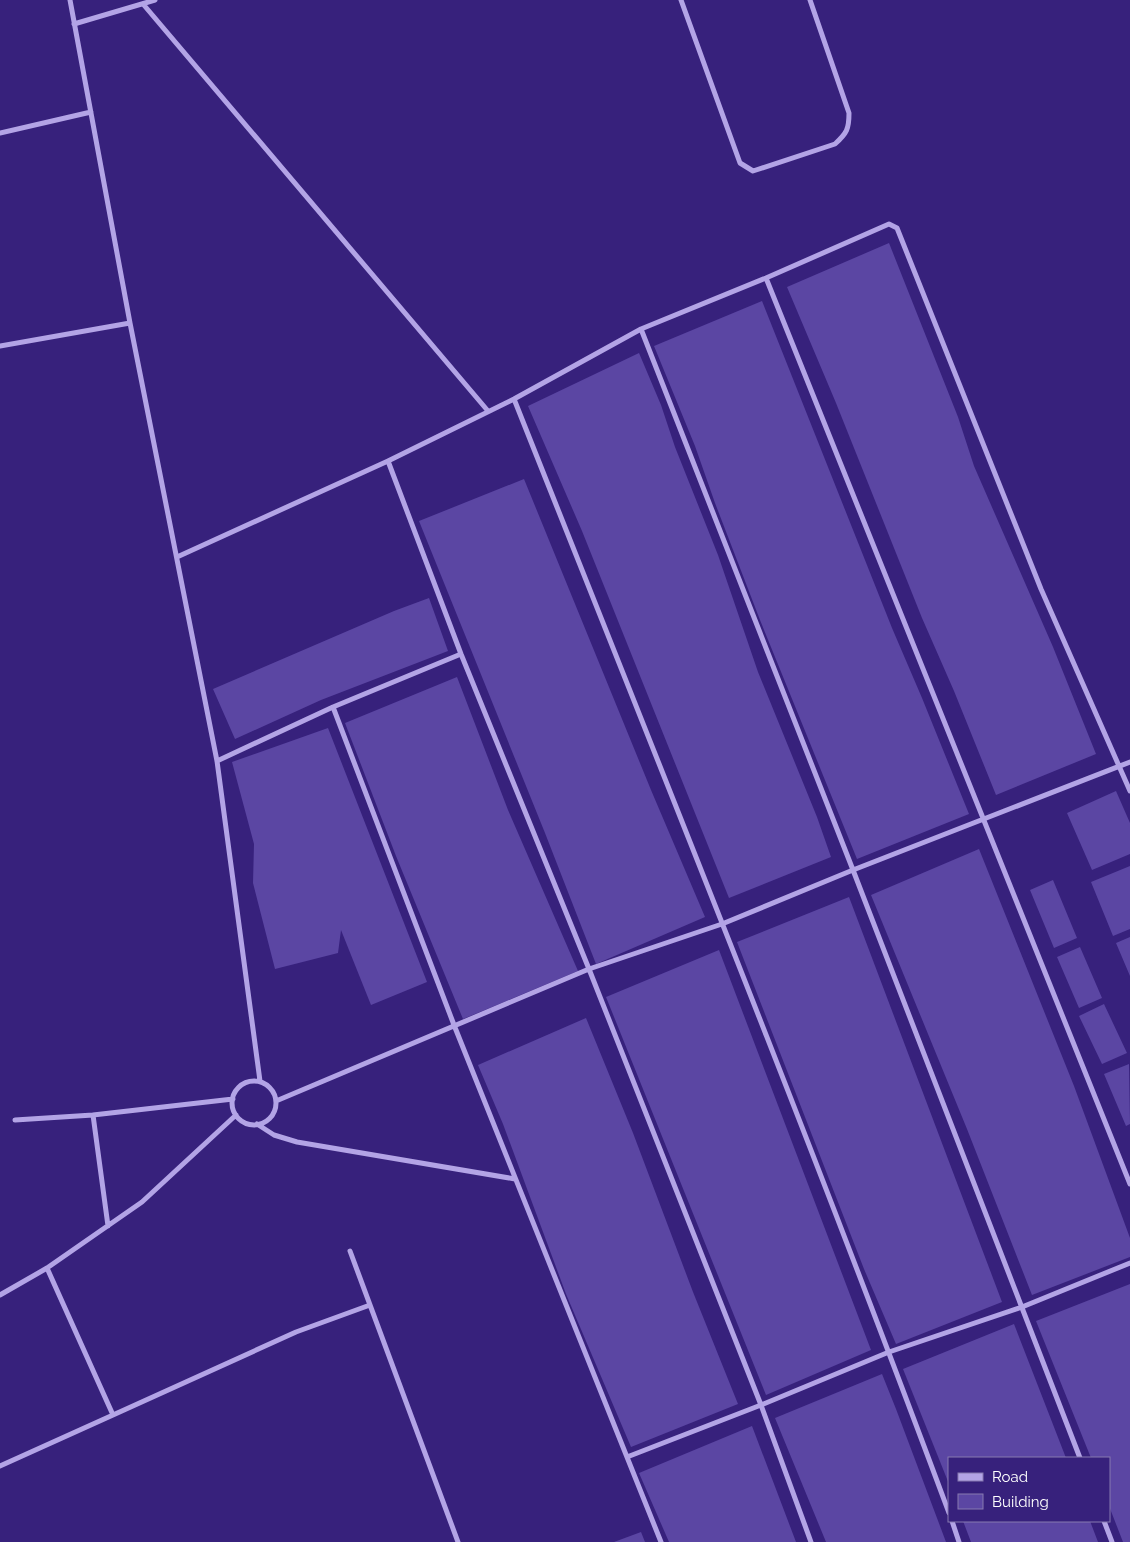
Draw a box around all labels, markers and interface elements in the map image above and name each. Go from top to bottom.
legend [948,1457,1110,1522]
text: Road [992,1468,1028,1486]
text: Building [992,1493,1049,1511]

